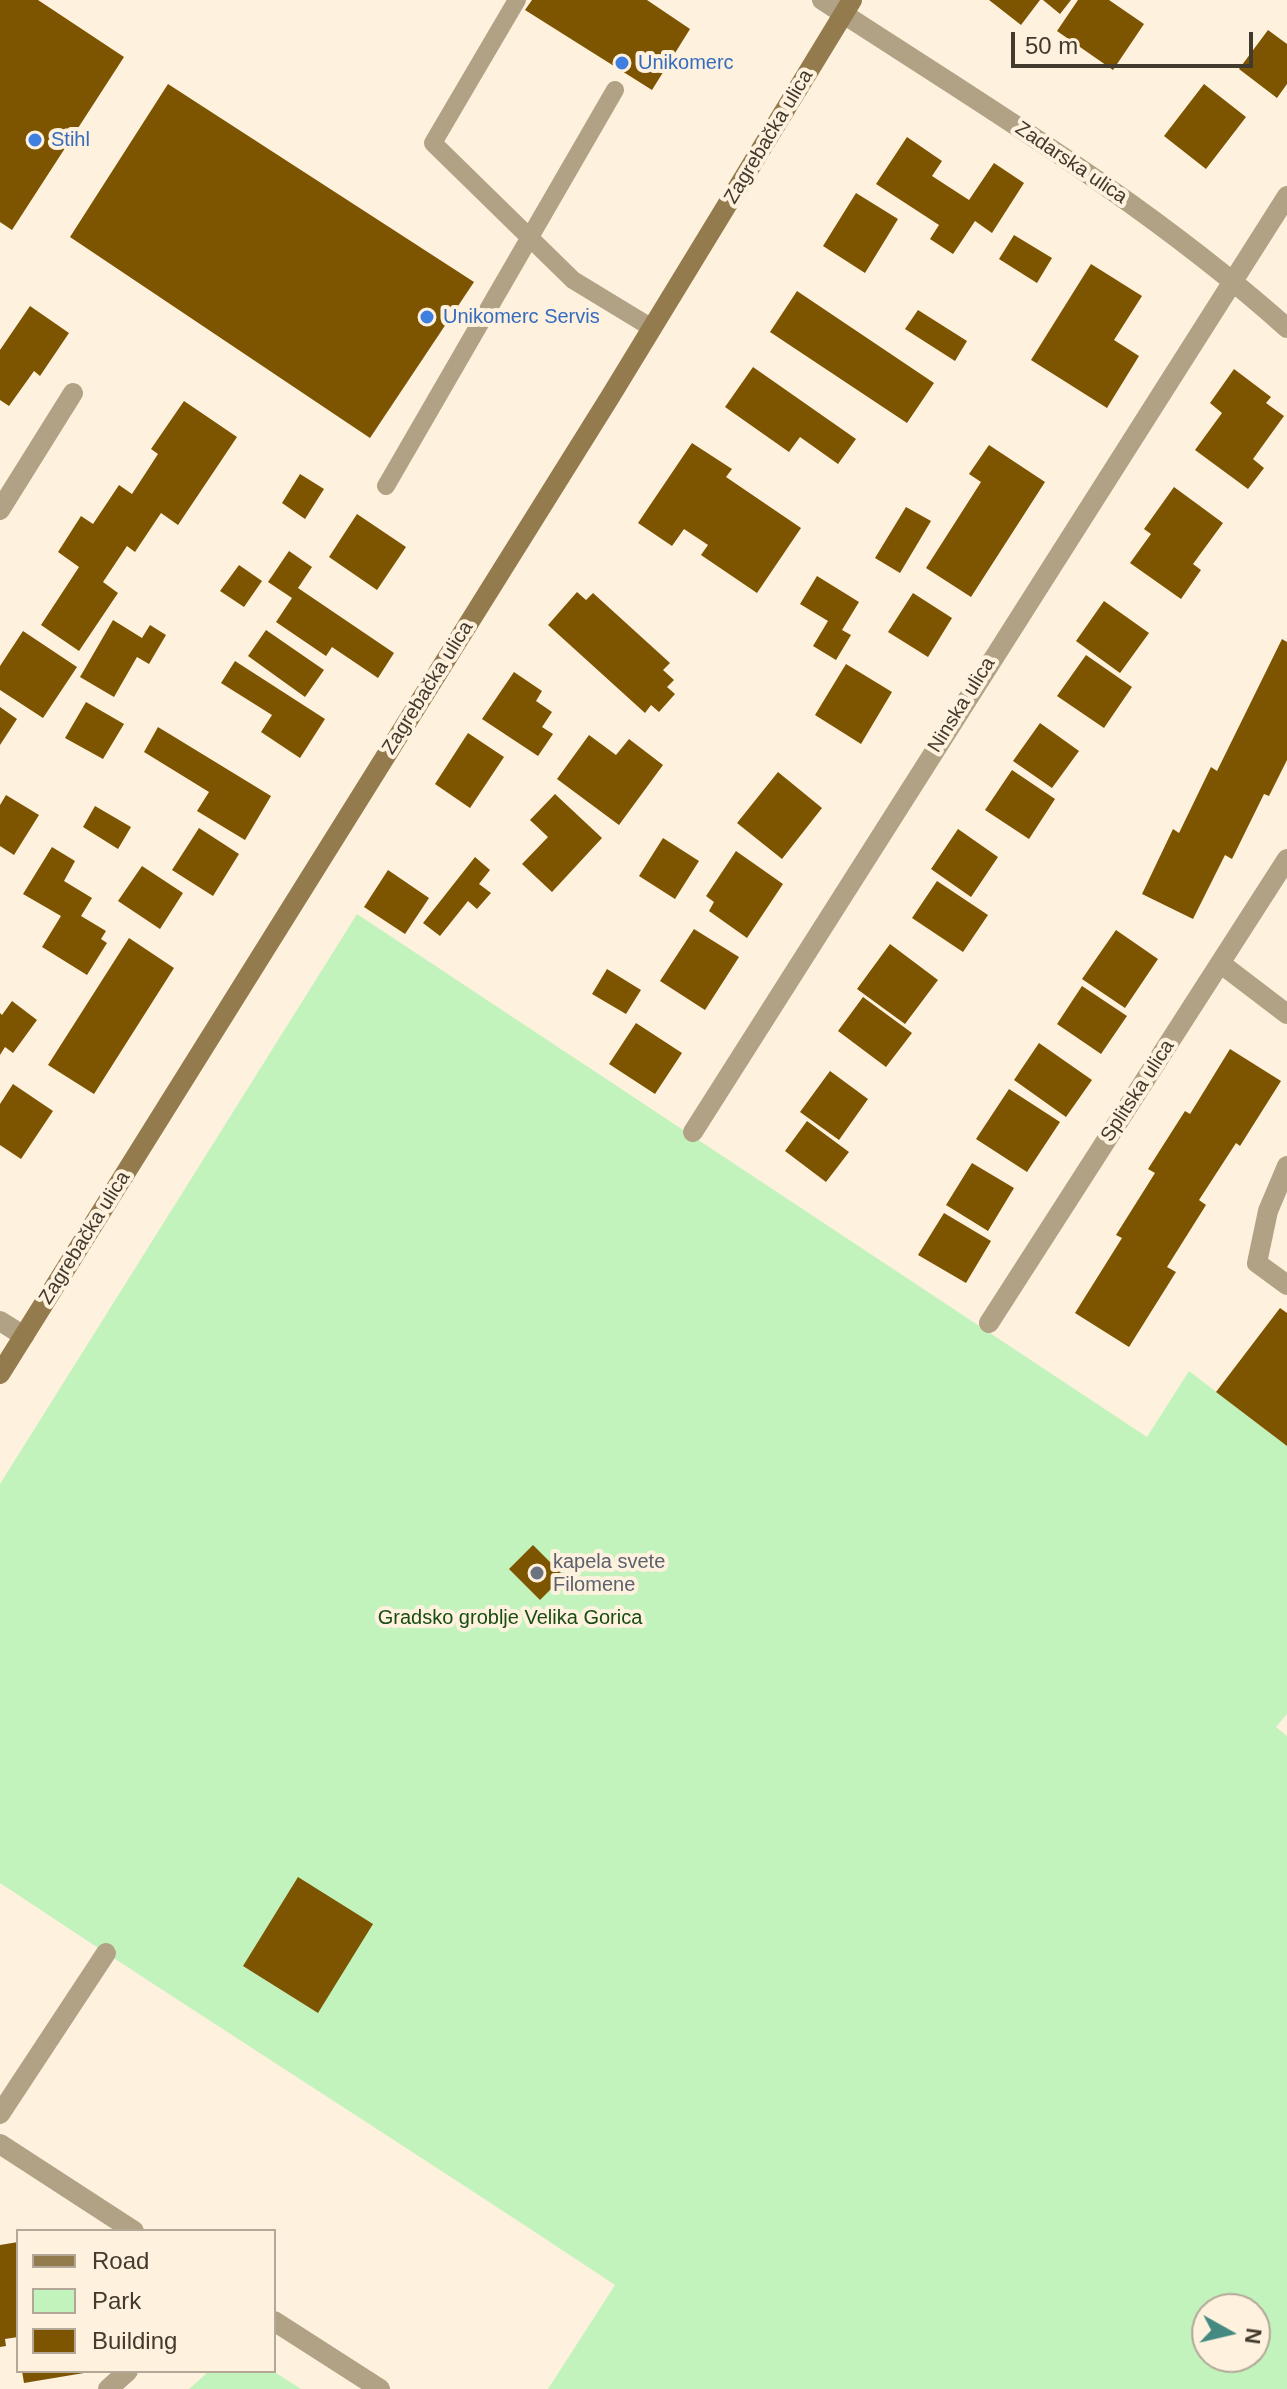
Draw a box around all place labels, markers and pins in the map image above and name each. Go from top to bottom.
place label: Unikomerc [638,51,734,75]
marker: Unikomerc [613,54,631,72]
place label: Stihl [51,128,90,152]
marker: Stihl [26,131,44,149]
place label: Unikomerc Servis [443,305,600,329]
marker: Unikomerc Servis [418,308,436,326]
place label: kapela svete Filomene [553,1550,665,1597]
marker: kapela svete Filomene [528,1564,546,1582]

